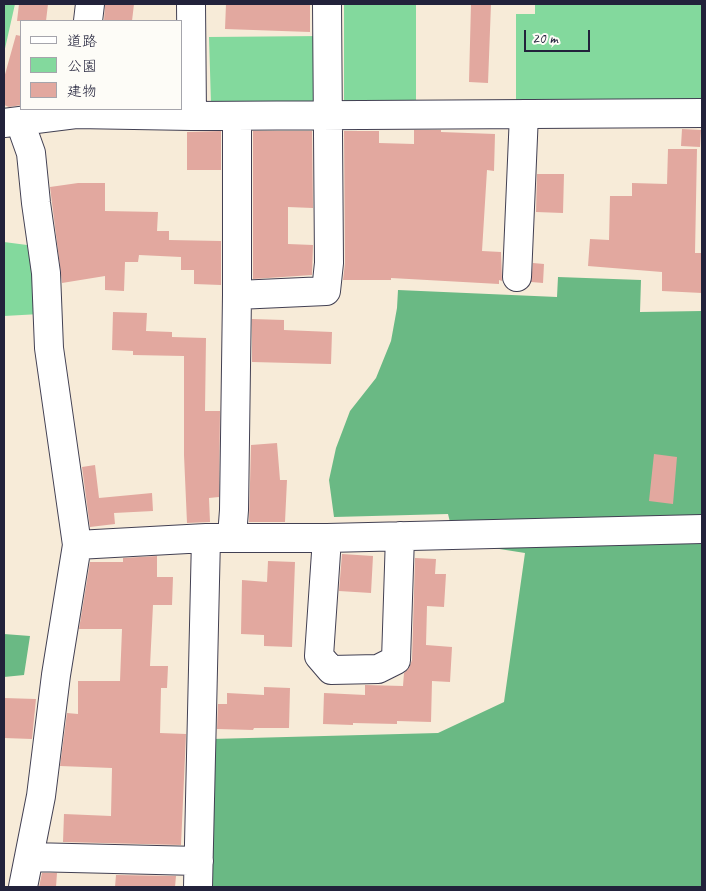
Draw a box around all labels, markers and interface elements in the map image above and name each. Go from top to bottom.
legend [20,20,182,110]
scale bar [526,20,592,52]
text: 20 m [532,29,558,48]
text: 道路 [67,32,97,51]
text: 公園 [67,57,97,76]
text: 建物 [67,82,97,101]

